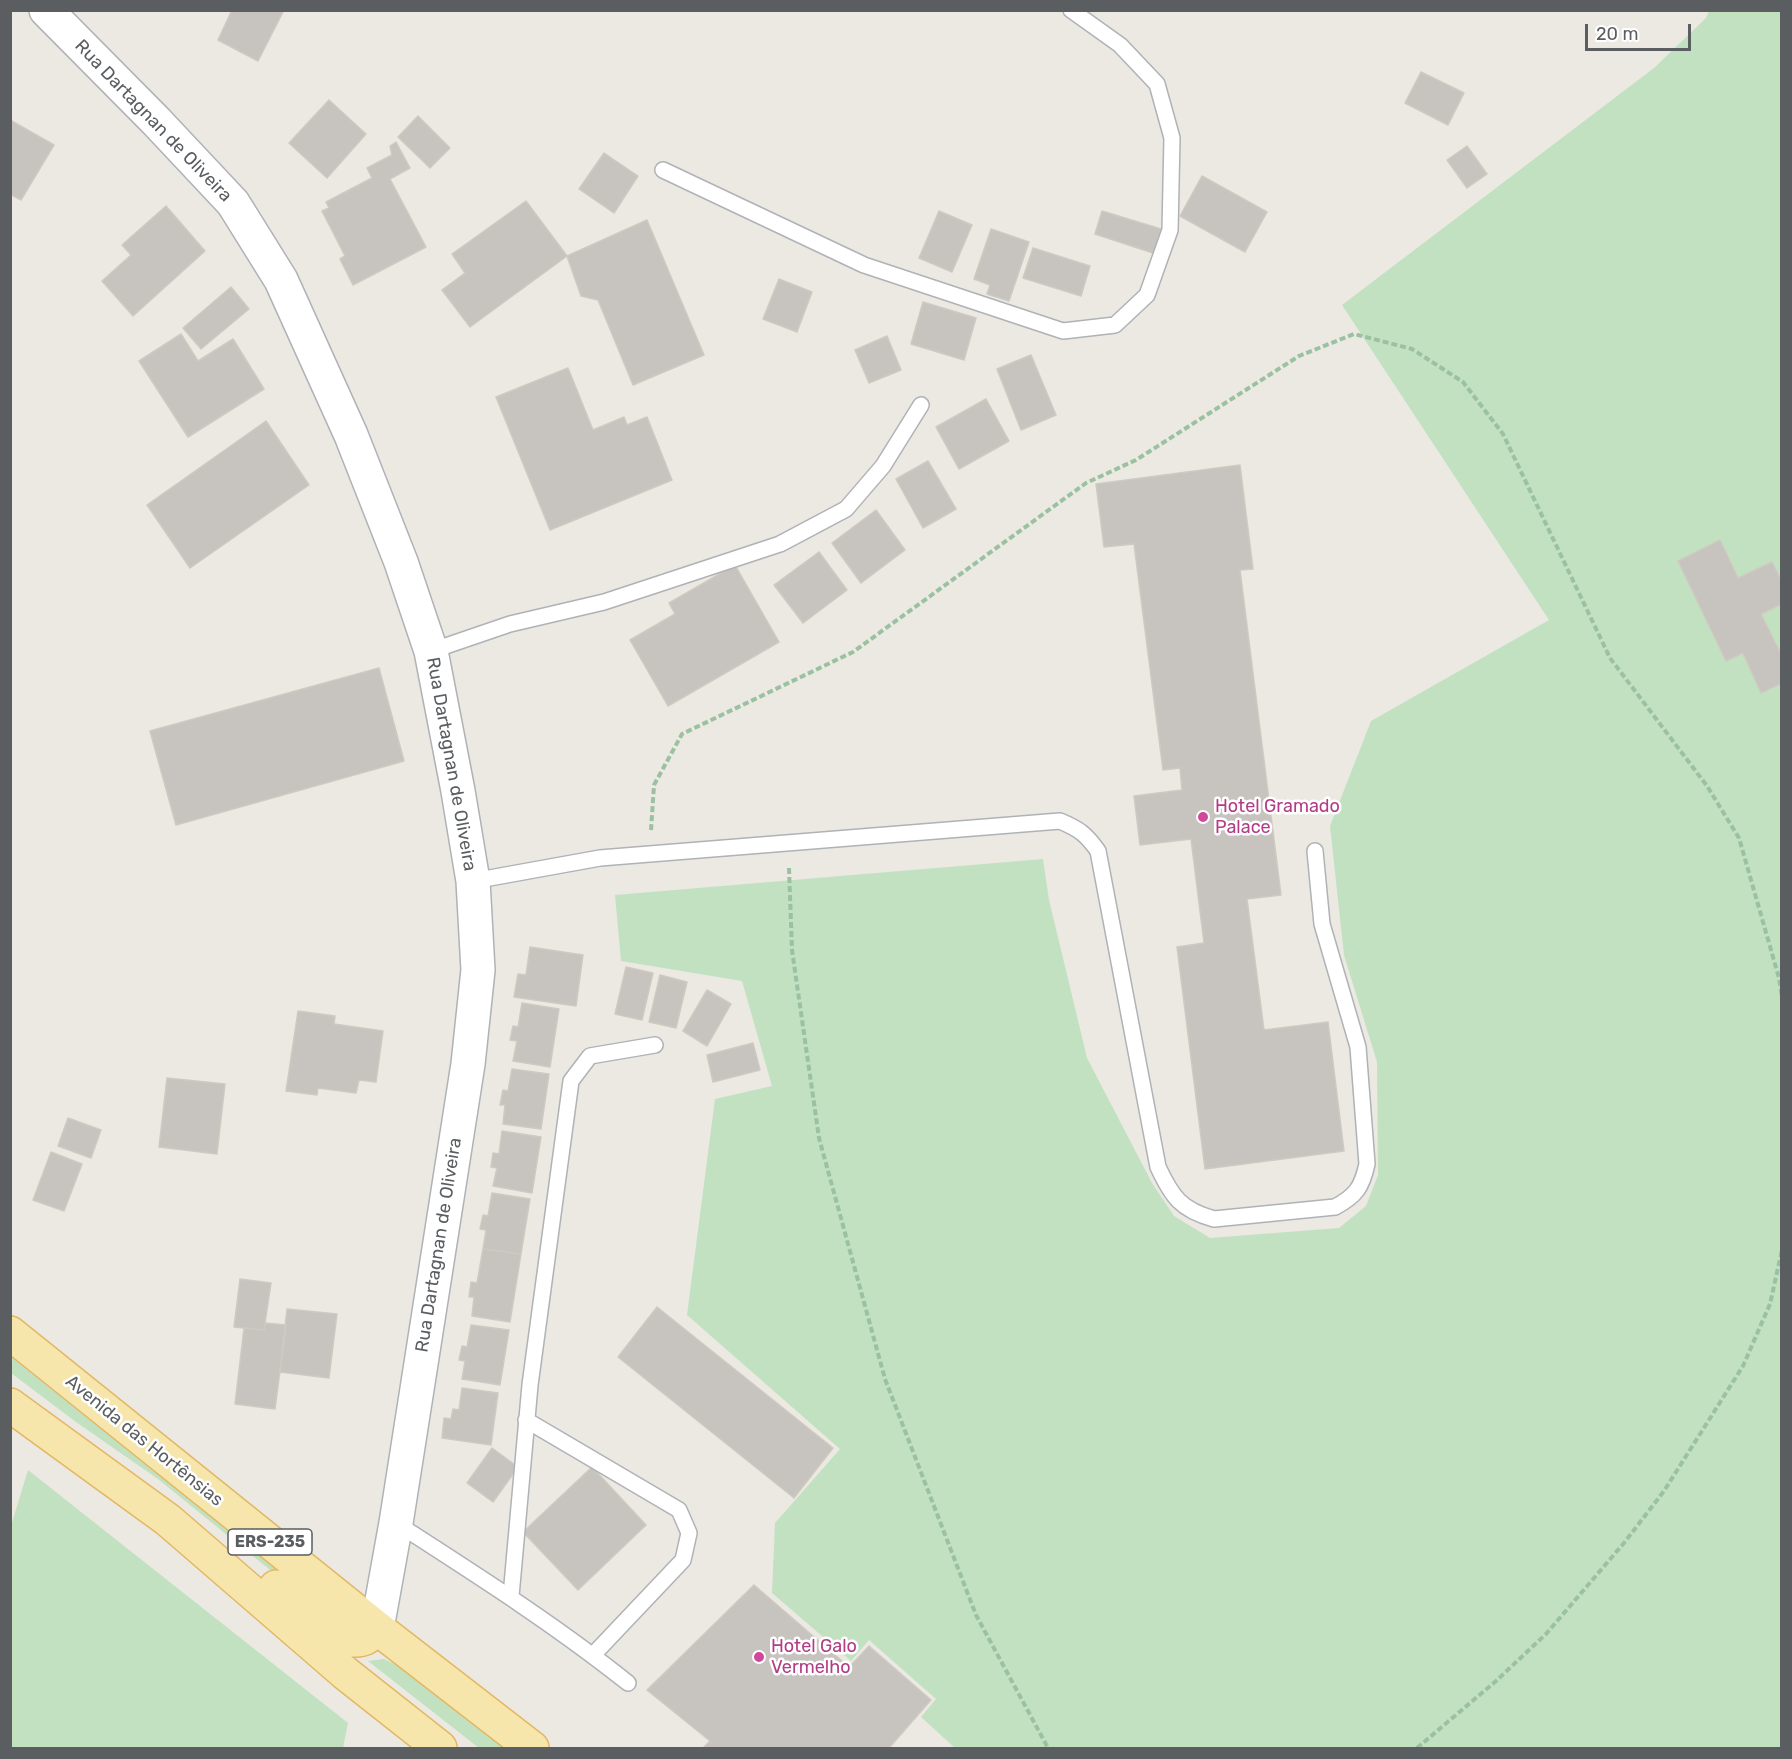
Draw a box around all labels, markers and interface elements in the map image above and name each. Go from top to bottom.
scale bar [1588,12,1694,50]
text: 20 m [1596,23,1638,45]
street label: Rua Dartagnan de Oliveira [70,36,236,206]
street label: Rua Dartagnan de Oliveira [422,655,480,873]
place label: Hotel Gramado Palace [1215,796,1340,838]
marker: Hotel Gramado Palace [1196,810,1210,824]
street label: Rua Dartagnan de Oliveira [411,1136,467,1354]
street label: Avenida das Hortênsias [61,1371,227,1511]
road number: ERS-235 [228,1529,312,1555]
place label: Hotel Galo Vermelho [771,1636,857,1678]
marker: Hotel Galo Vermelho [752,1650,766,1664]

